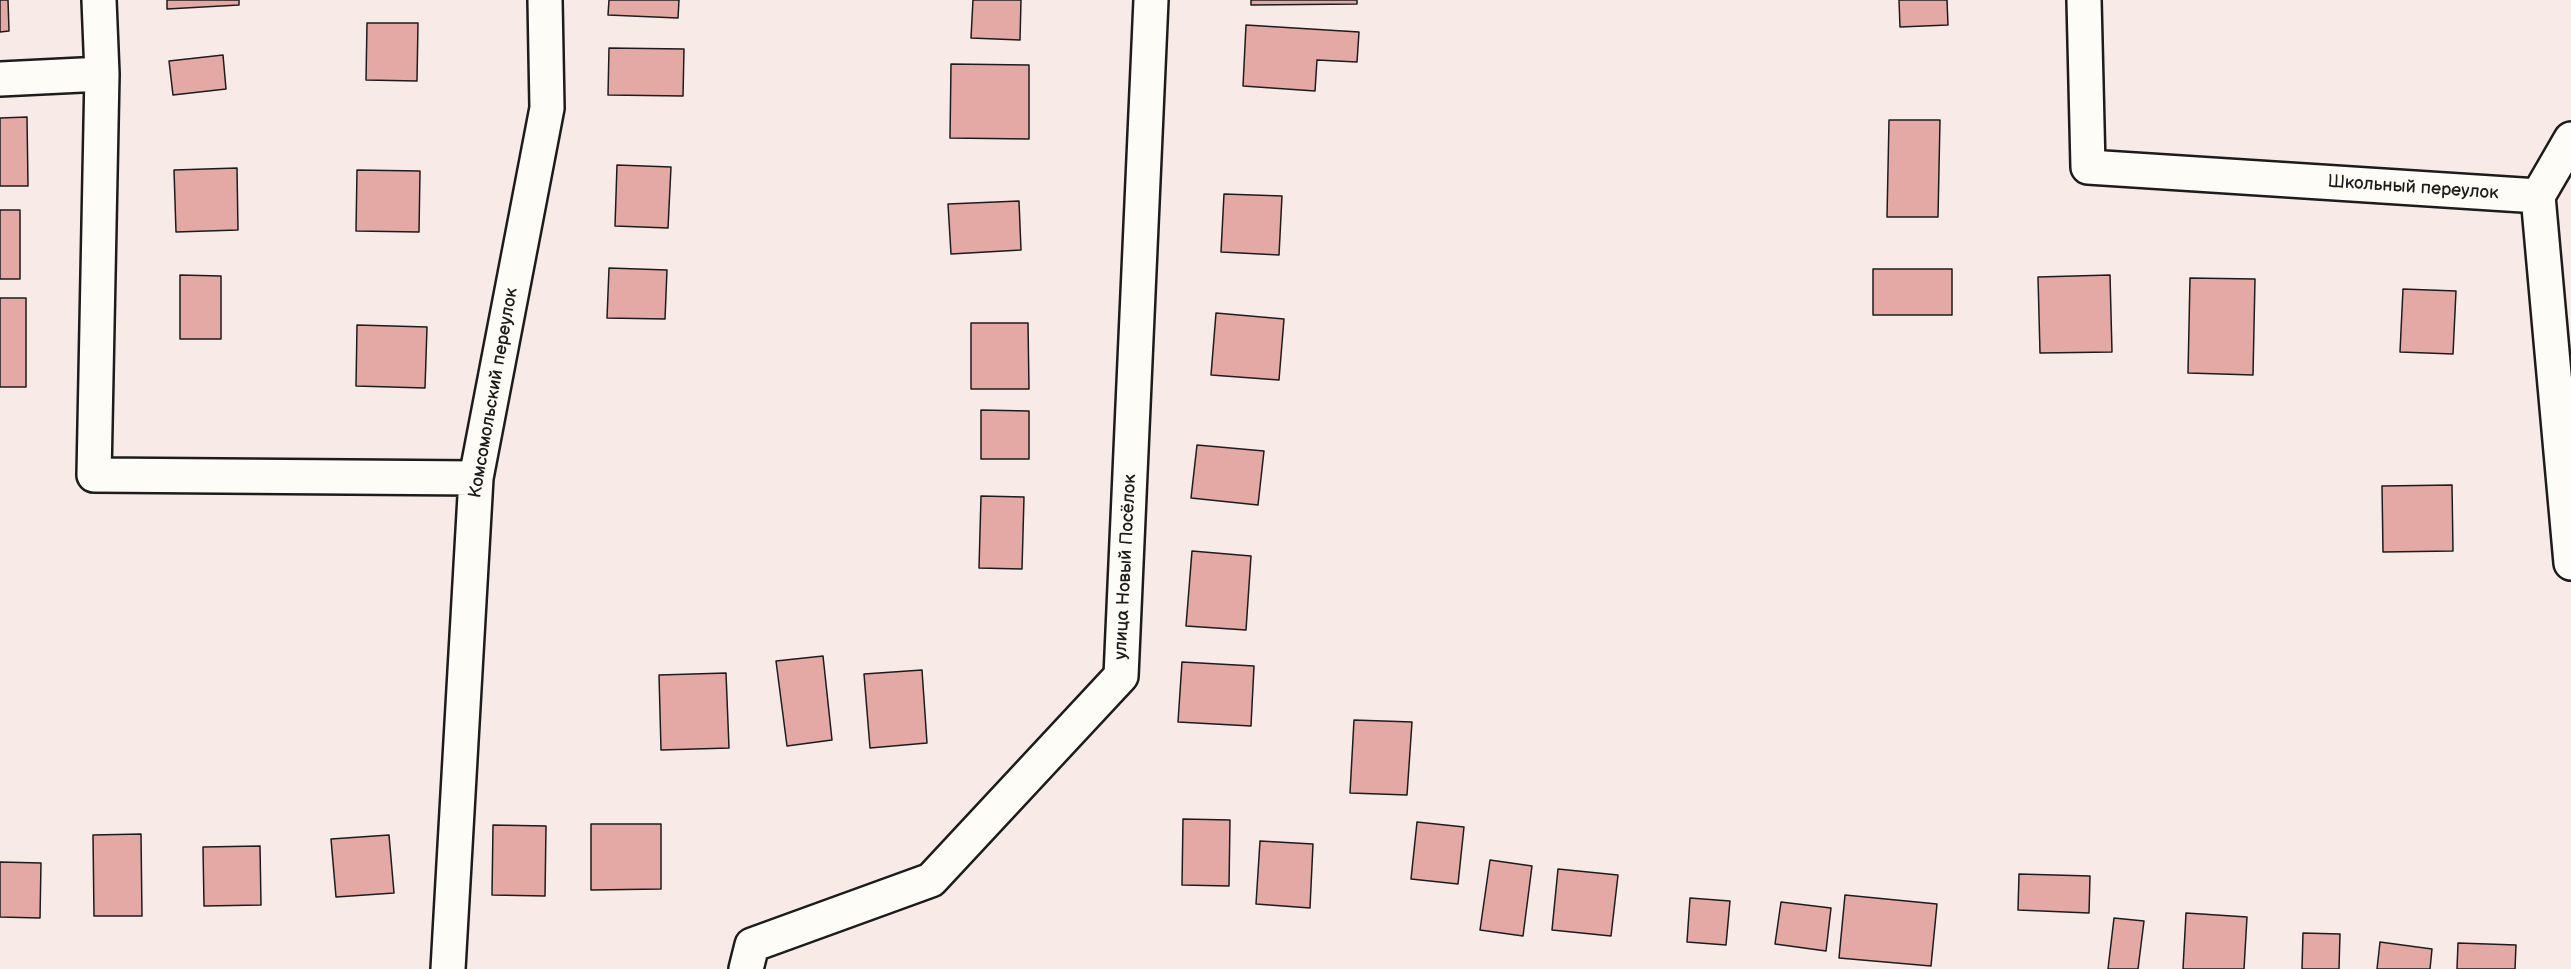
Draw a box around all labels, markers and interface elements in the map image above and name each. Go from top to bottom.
street label: Школьный переулок [2327,171,2499,205]
street label: Комсомольский переулок [465,286,523,500]
street label: улица Новый Посёлок [1110,474,1142,660]

